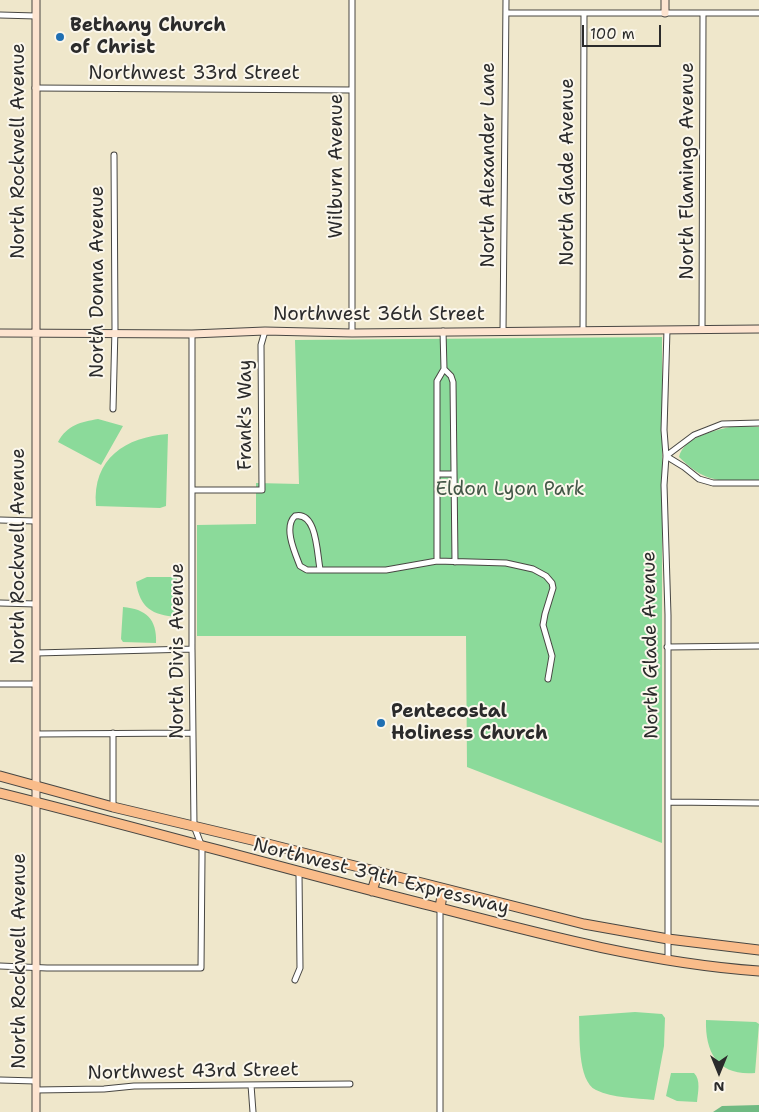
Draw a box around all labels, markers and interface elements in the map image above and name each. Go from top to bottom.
place label: Bethany Church of Christ [70,15,226,59]
scale bar [584,15,663,47]
text: 100 m [590,24,635,44]
marker: Bethany Church of Christ [54,31,66,43]
street label: North Rockwell Avenue [8,43,30,259]
street label: North Alexander Lane [478,62,500,268]
street label: North Flamingo Avenue [677,62,699,280]
street label: Northwest 33rd Street [88,63,300,85]
street label: North Glade Avenue [557,78,579,266]
street label: Wilburn Avenue [326,94,348,238]
street label: North Donna Avenue [87,186,109,378]
street label: Northwest 36th Street [273,304,485,326]
street label: Frank's Way [235,360,257,470]
street label: North Rockwell Avenue [8,448,30,664]
park label: Eldon Lyon Park [435,479,585,501]
street label: North Glade Avenue [638,551,664,739]
street label: North Divis Avenue [167,563,189,739]
place label: Pentecostal Holiness Church [391,701,548,745]
marker: Pentecostal Holiness Church [375,717,387,729]
street label: Northwest 39th Expressway [251,834,511,920]
street label: North Rockwell Avenue [9,853,31,1069]
north arrow [694,1047,744,1097]
street label: Northwest 43rd Street [87,1059,299,1085]
text: N [713,1078,725,1096]

